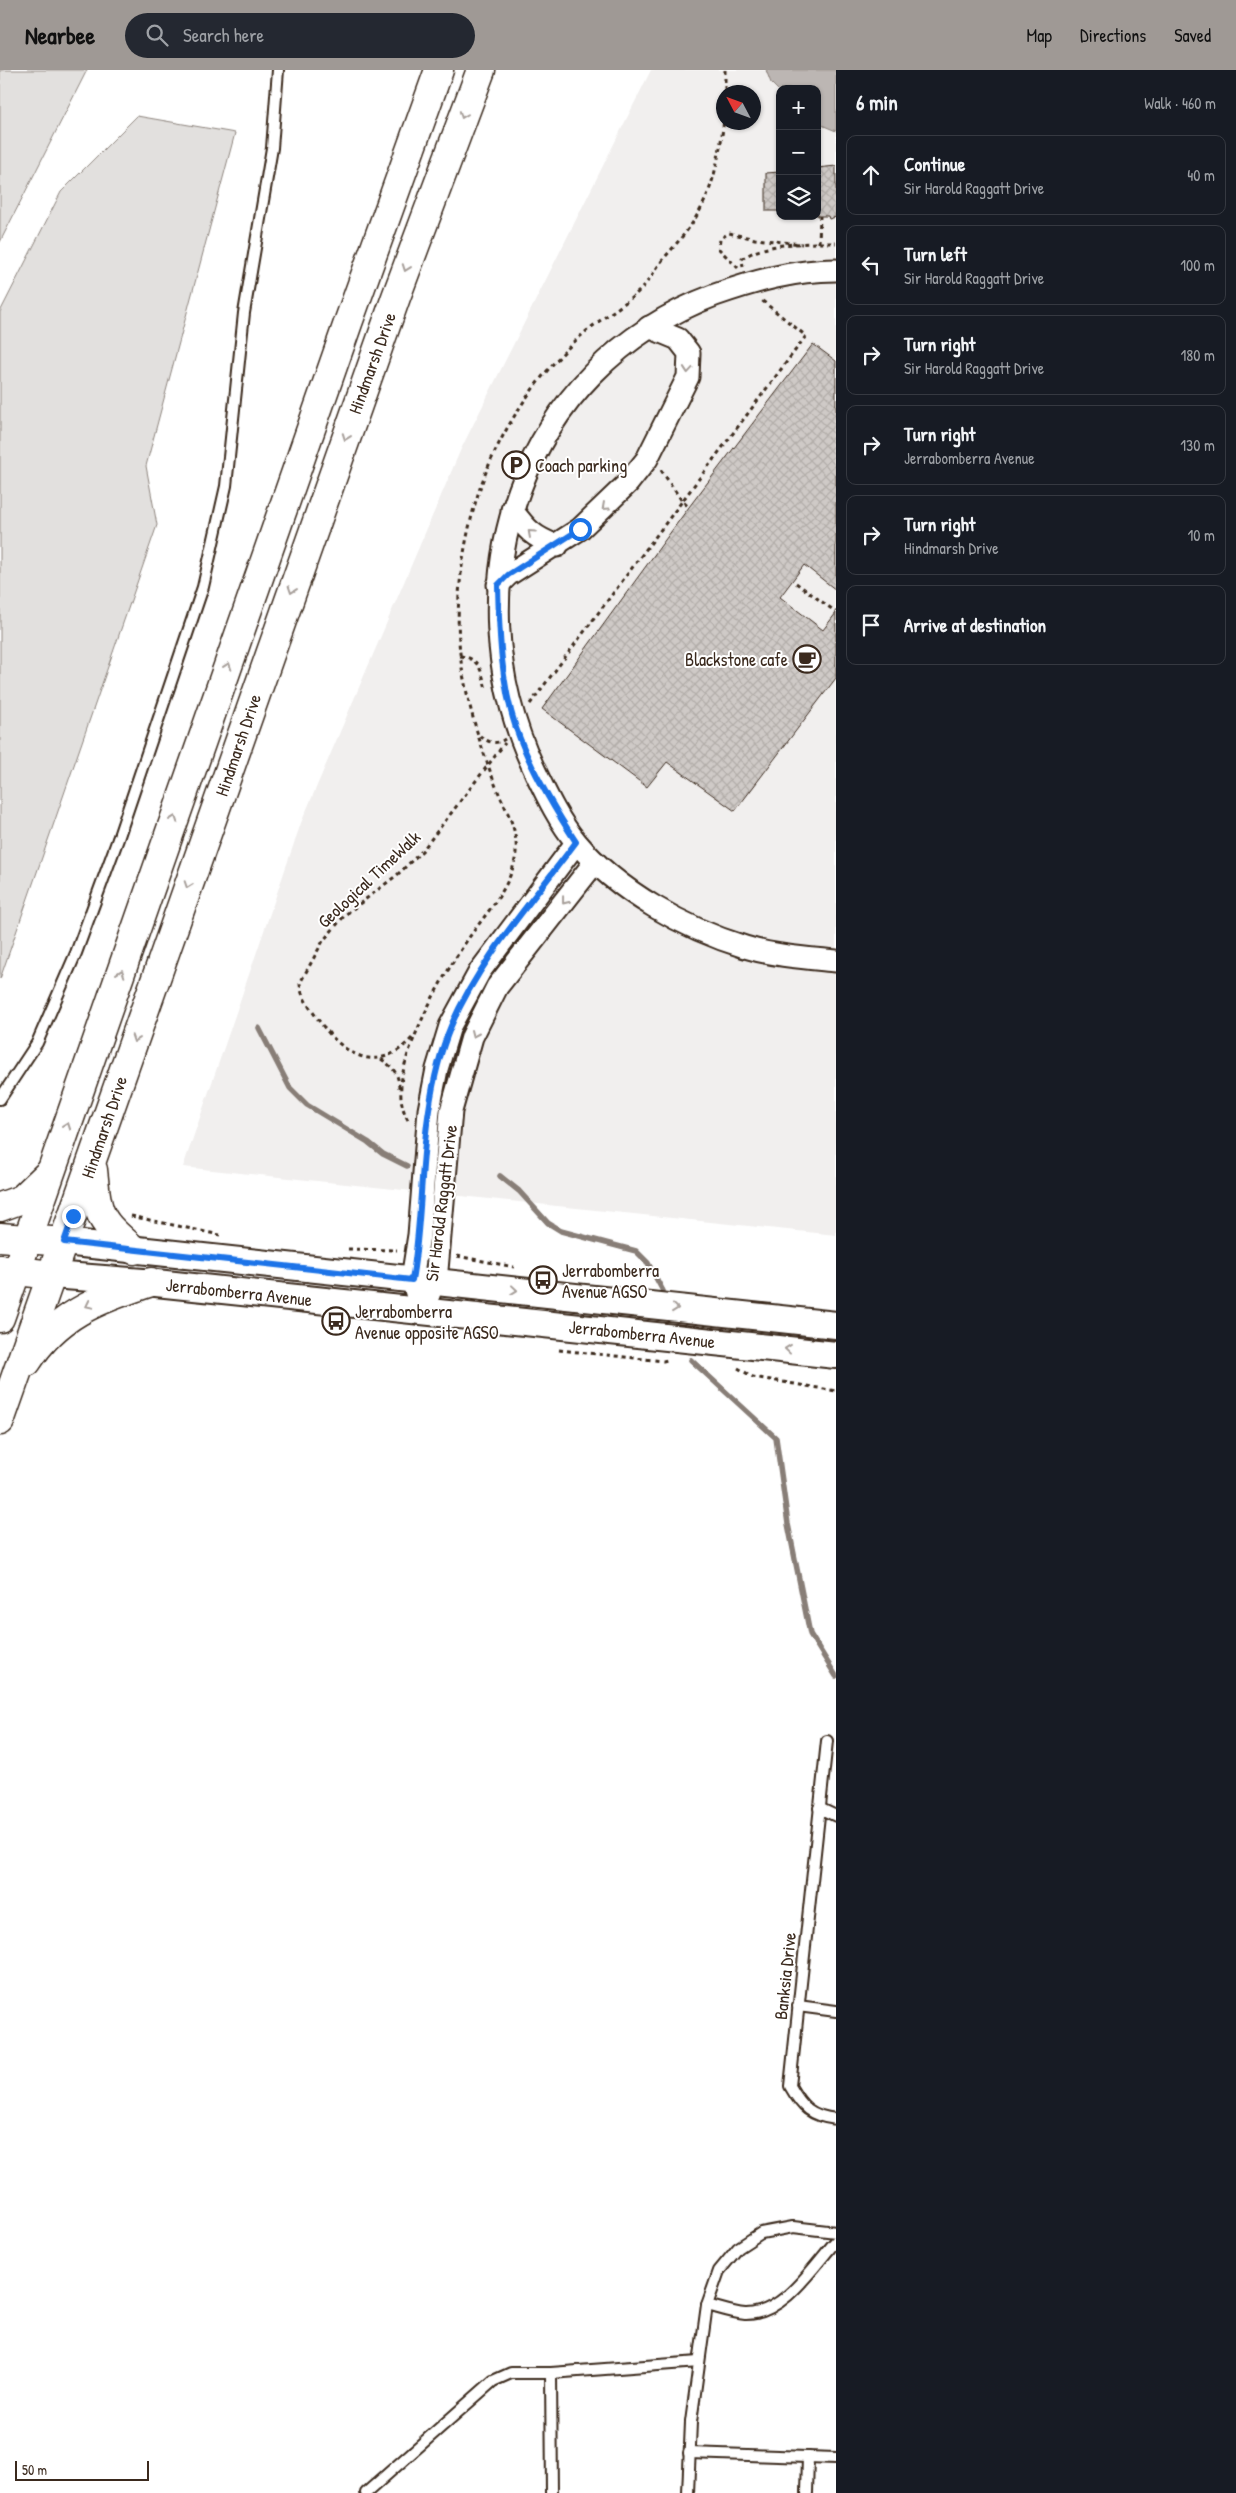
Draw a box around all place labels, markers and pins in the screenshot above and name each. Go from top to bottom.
parking icon: Coach parking [501,450,531,480]
place label: Coach parking [535,453,627,478]
cafe icon: Blackstone cafe [792,644,822,674]
place label: Blackstone cafe [685,647,788,672]
place label: Jerrabomberra Avenue AGSO [562,1258,659,1304]
bus stop icon: Jerrabomberra Avenue AGSO [528,1265,558,1295]
place label: Jerrabomberra Avenue opposite AGSO [355,1299,499,1345]
bus stop icon: Jerrabomberra Avenue opposite AGSO [321,1306,351,1336]

